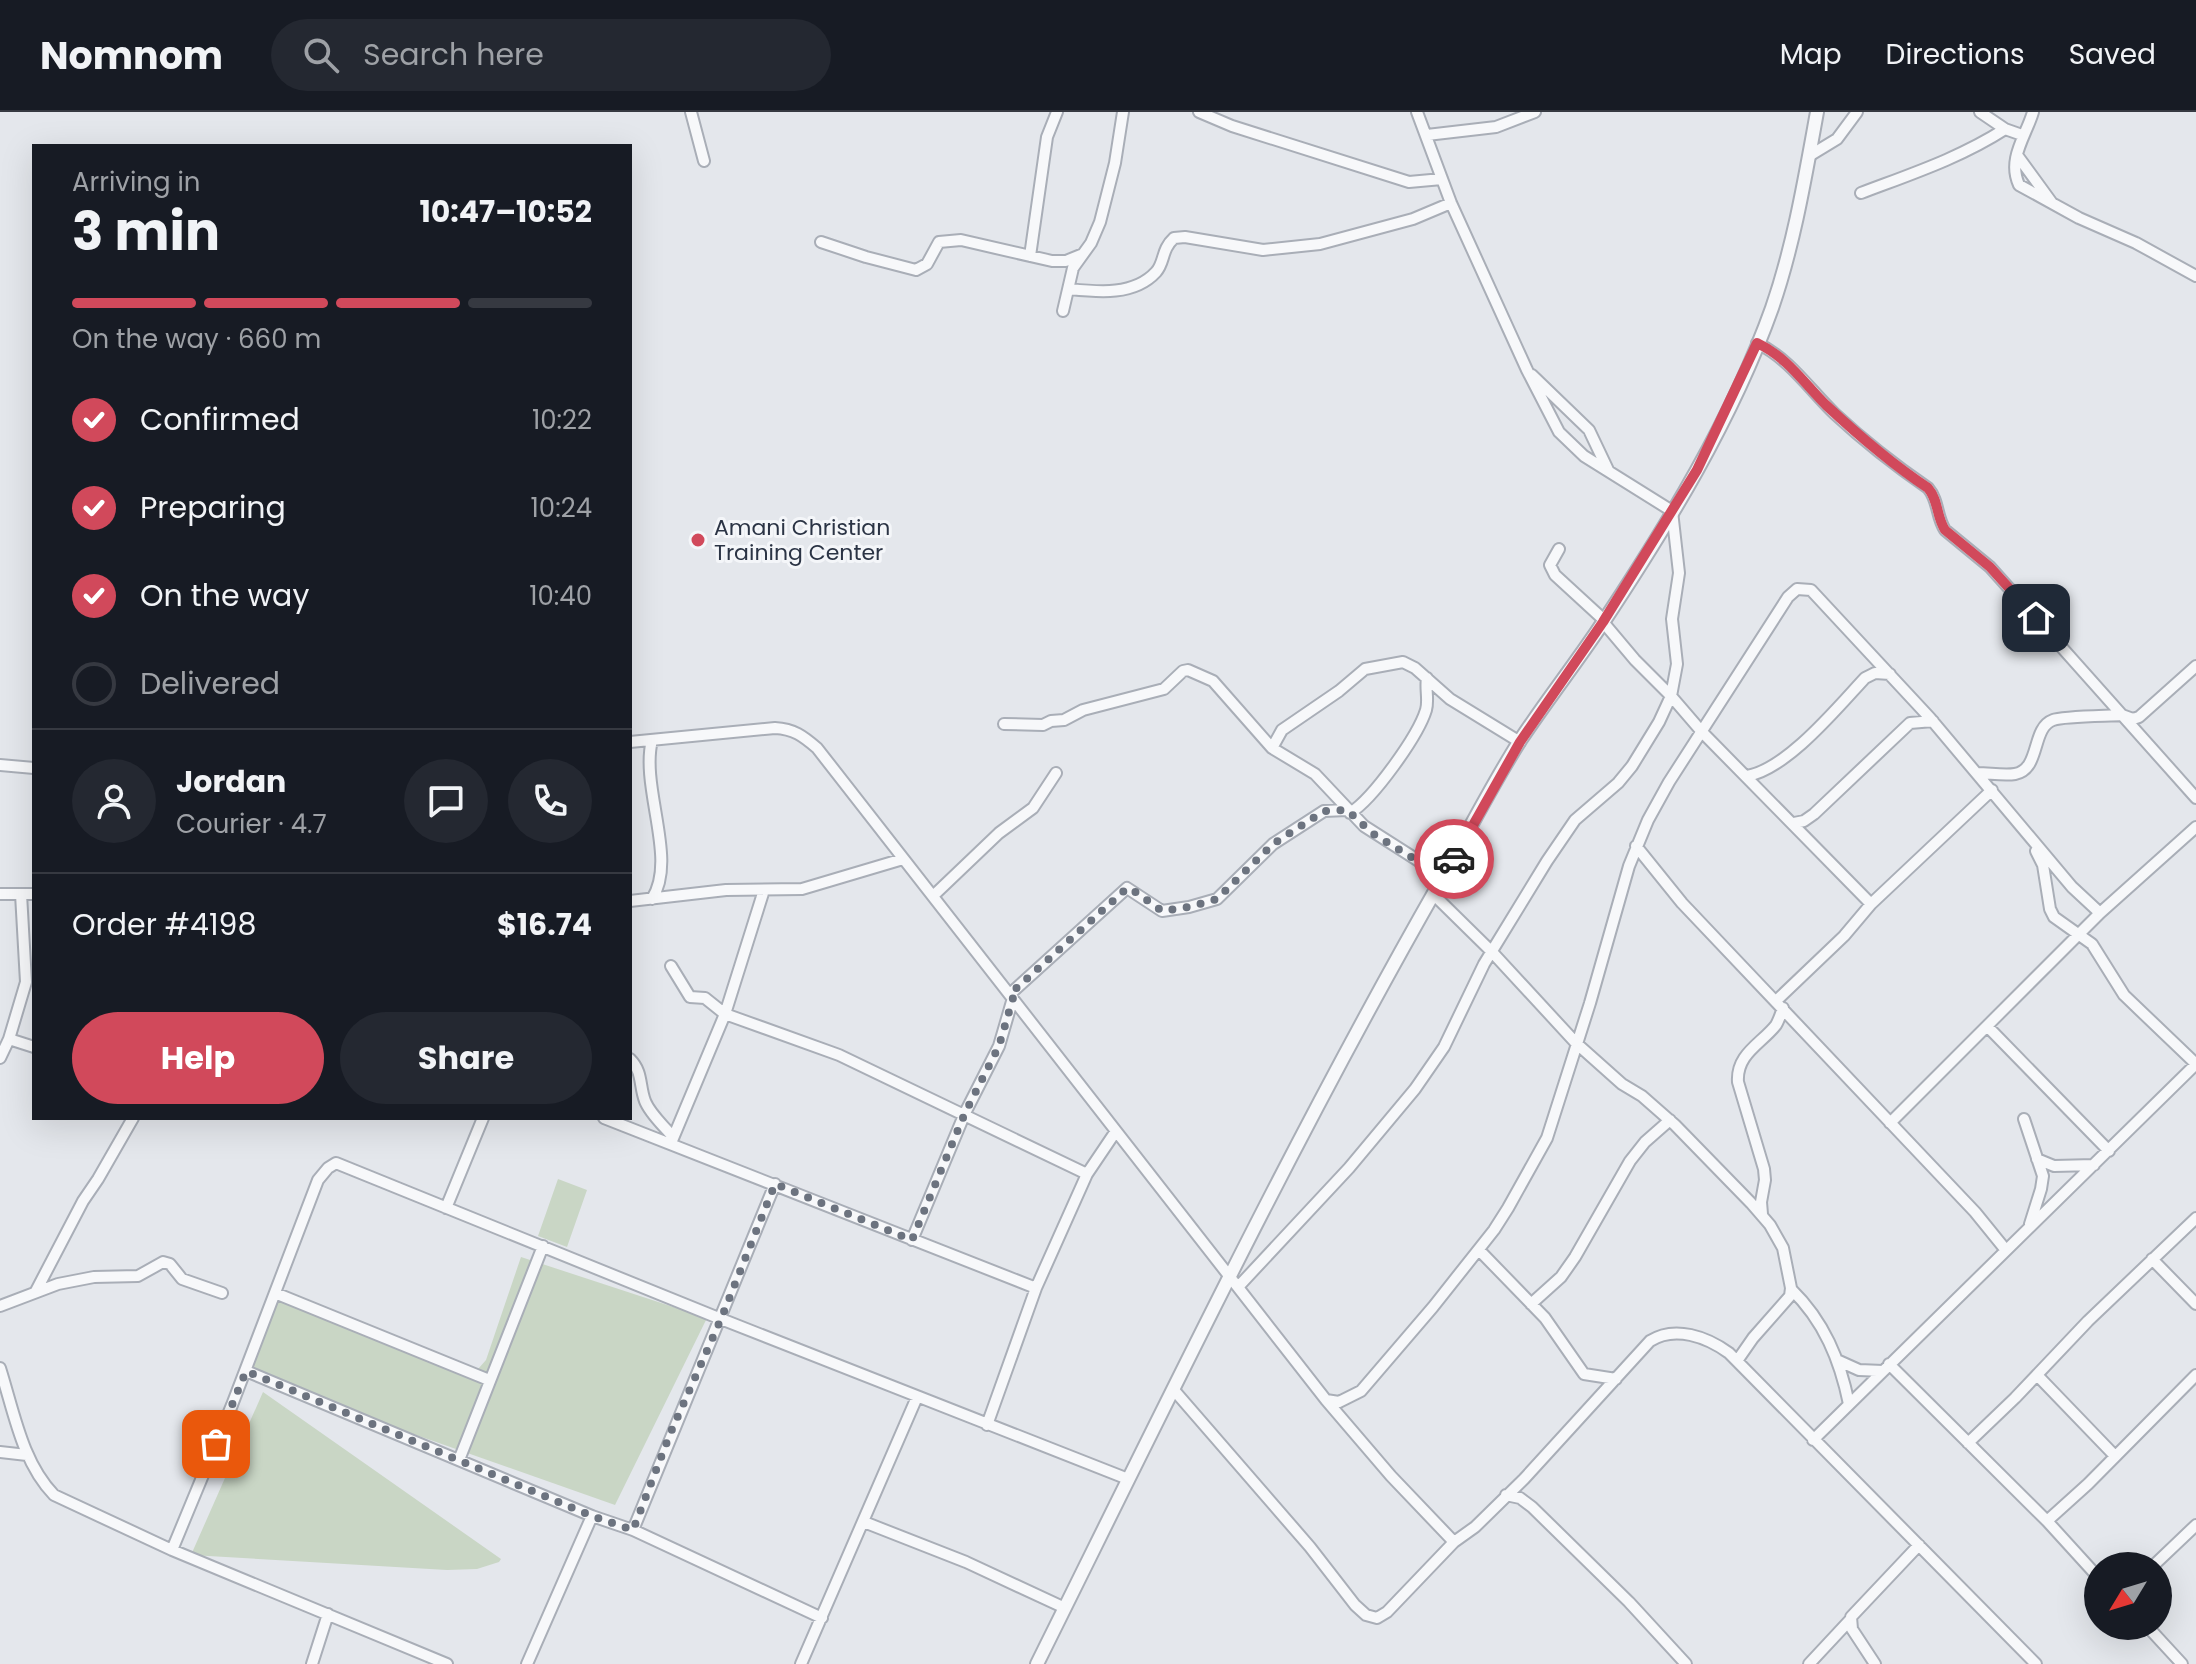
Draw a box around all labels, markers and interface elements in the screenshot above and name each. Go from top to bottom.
search box [271,19,831,91]
text: Nomnom [40,29,223,82]
icon: search [299,33,343,77]
text: Search here [363,33,544,76]
text: Map [1780,35,1842,74]
text: Directions [1886,35,2025,74]
text: Saved [2069,35,2156,74]
text: Arriving in [72,164,201,200]
text: 10:47–10:52 [419,190,592,233]
text: 3 min [72,195,220,268]
text: On the way · 660 m [72,321,321,357]
icon: check [72,398,116,442]
text: Confirmed [140,398,300,441]
text: 10:22 [532,402,592,438]
icon: check [72,486,116,530]
text: Preparing [140,486,286,529]
text: 10:24 [531,490,592,526]
place label: Amani Christian Training Center [714,512,890,568]
marker: Amani Christian Training Center [689,531,707,549]
icon: check [72,574,116,618]
text: On the way [140,574,309,617]
text: 10:40 [529,578,592,614]
pin [2002,584,2070,652]
icon: home [2014,596,2058,640]
text: Delivered [140,662,280,705]
button: person [72,759,156,843]
button: chat [404,759,488,843]
button: phone [508,759,592,843]
text: Jordan [176,760,286,803]
text: Courier · 4.7 [176,806,327,842]
courier [1414,819,1494,899]
icon: car [1432,837,1476,881]
text: Order #4198 [72,903,256,946]
text: $16.74 [497,903,592,946]
button: Help [72,1012,324,1104]
button: Share [340,1012,592,1104]
pin [182,1410,250,1478]
icon: bag [194,1422,238,1466]
north arrow [2084,1552,2172,1640]
map controls [2084,1552,2172,1640]

